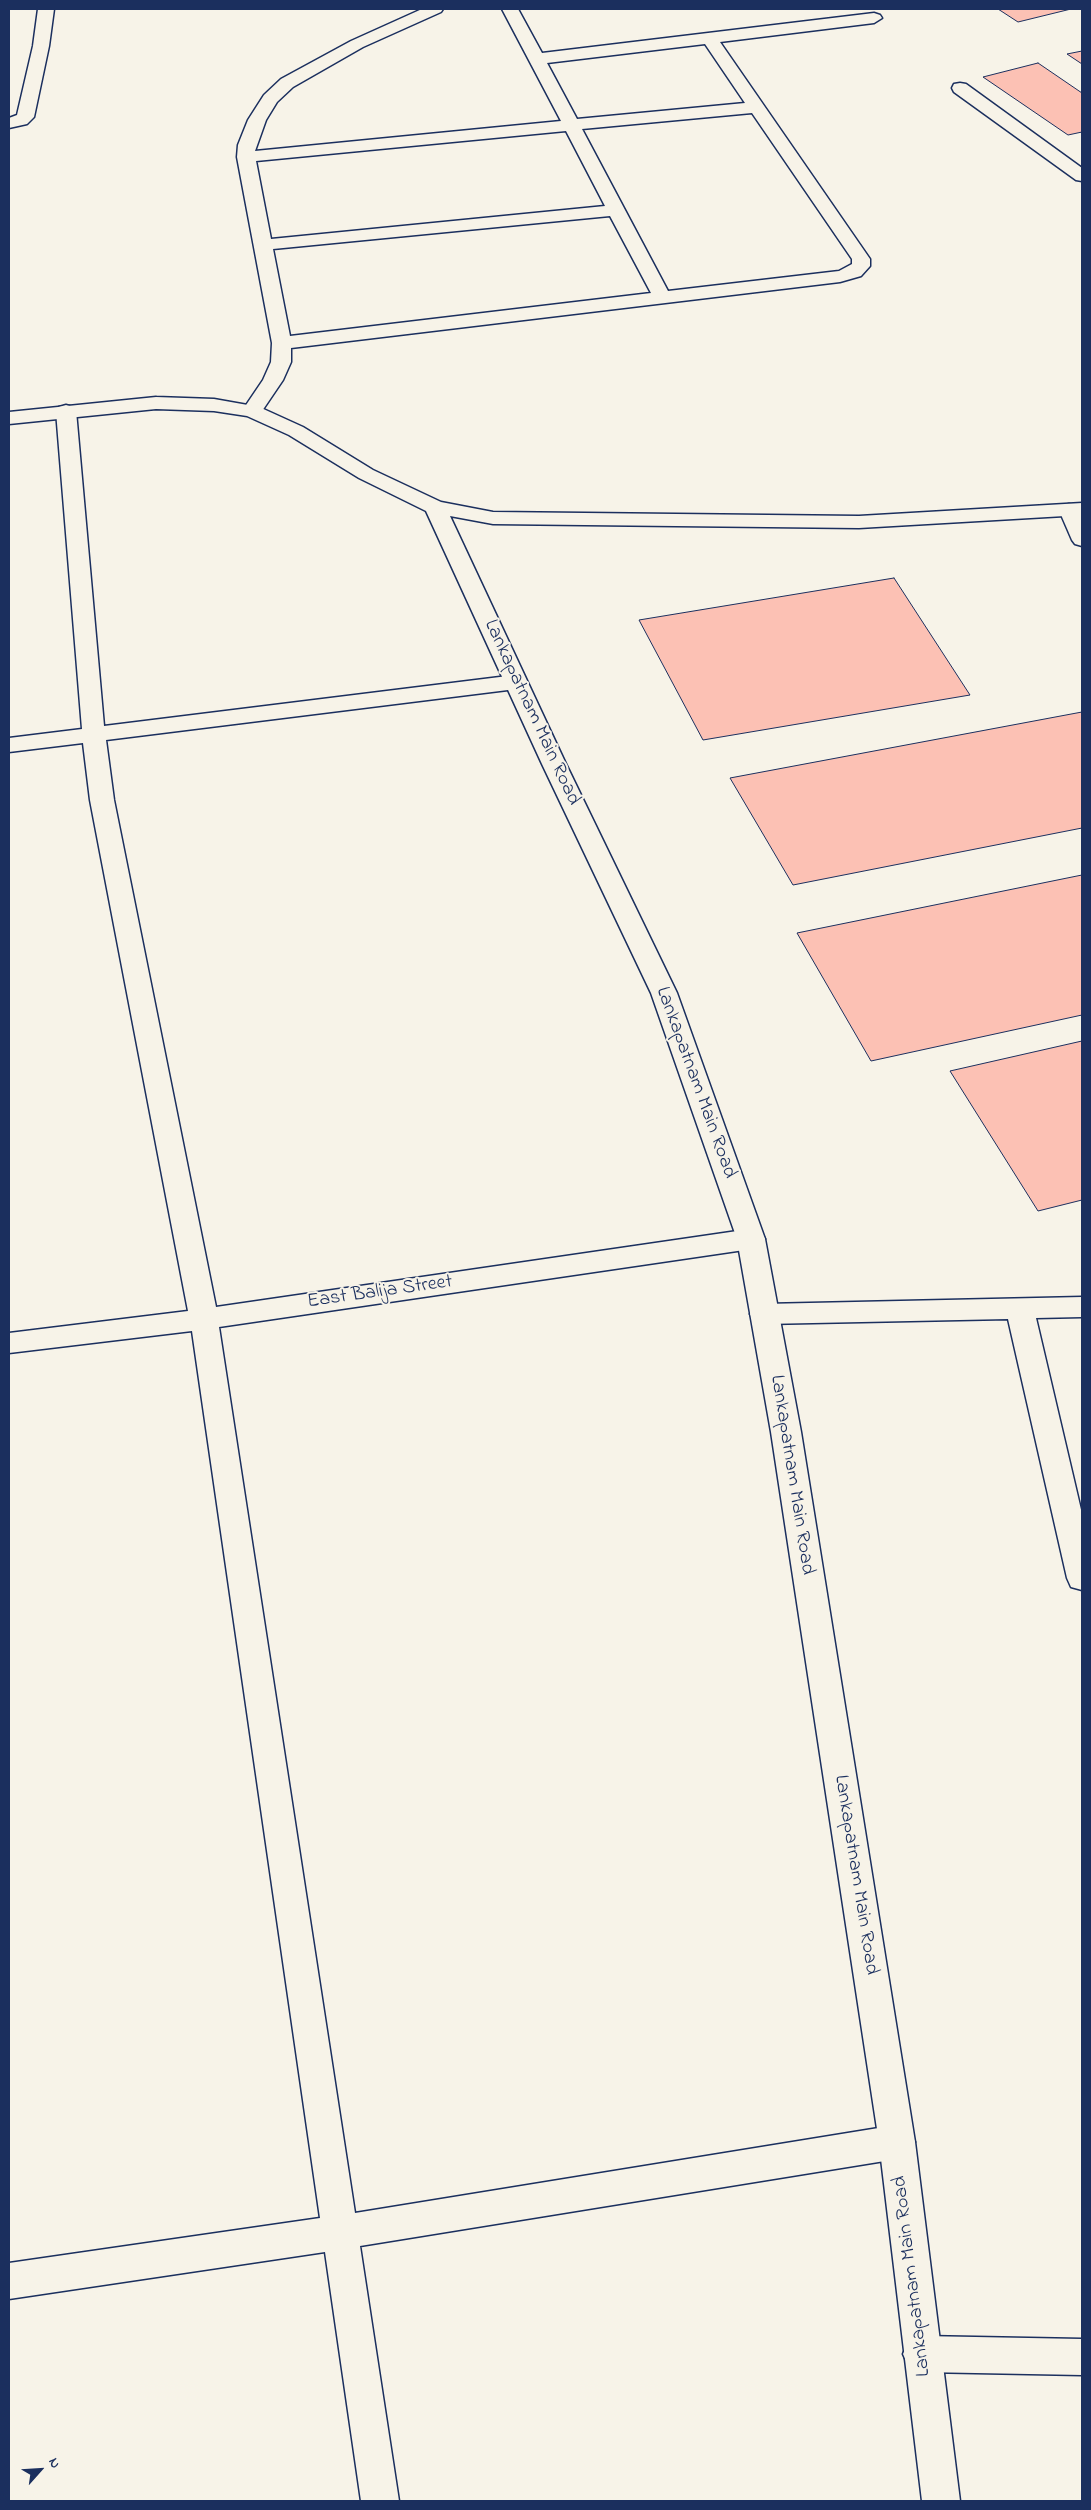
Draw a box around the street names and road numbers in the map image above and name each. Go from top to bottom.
street label: Lankapatnam Main Road [477,616,585,810]
street label: Lankapatnam Main Road [649,984,741,1182]
street label: East Balija Street [306,1271,454,1315]
street label: Lankapatnam Main Road [763,1373,819,1577]
street label: Lankapatnam Main Road [827,1773,883,1977]
street label: Lankapatnam Main Road [889,2174,937,2378]

